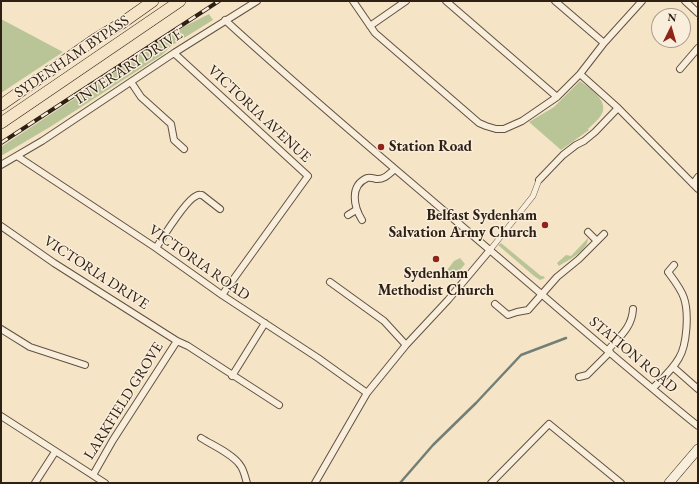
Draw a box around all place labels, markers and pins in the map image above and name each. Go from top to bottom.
place label: Station Road [389,138,472,156]
marker: Station Road [376,142,386,152]
place label: Belfast Sydenham Salvation Army Church [389,207,537,242]
marker: Belfast Sydenham Salvation Army Church [540,220,550,230]
marker: Sydenham Methodist Church [431,254,441,264]
place label: Sydenham Methodist Church [378,265,494,300]

